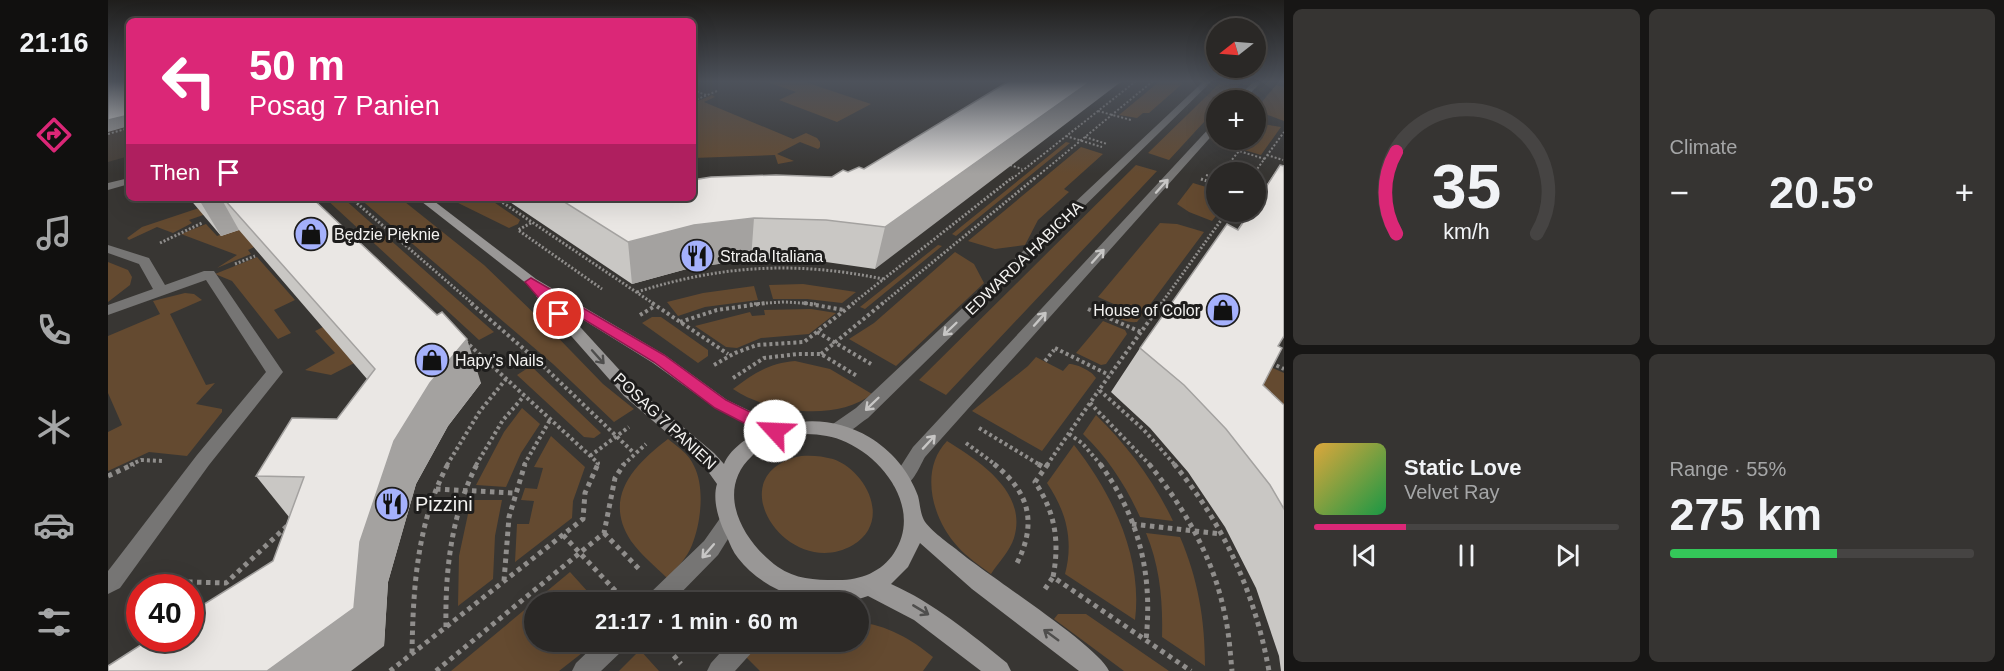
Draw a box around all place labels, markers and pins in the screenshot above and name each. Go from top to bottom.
shop icon: Będzie Pięknie [293,216,329,252]
place label: Będzie Pięknie [334,226,440,243]
restaurant icon: Strada Italiana [679,238,715,274]
place label: Strada Italiana [720,248,823,265]
pin [533,288,584,339]
shop icon: House of Color [1205,292,1241,328]
place label: House of Color [1093,302,1201,319]
shop icon: Hapy’s Nails [414,342,450,378]
place label: Hapy’s Nails [455,352,544,369]
restaurant icon: Pizzini [374,486,410,522]
place label: Pizzini [415,493,473,515]

